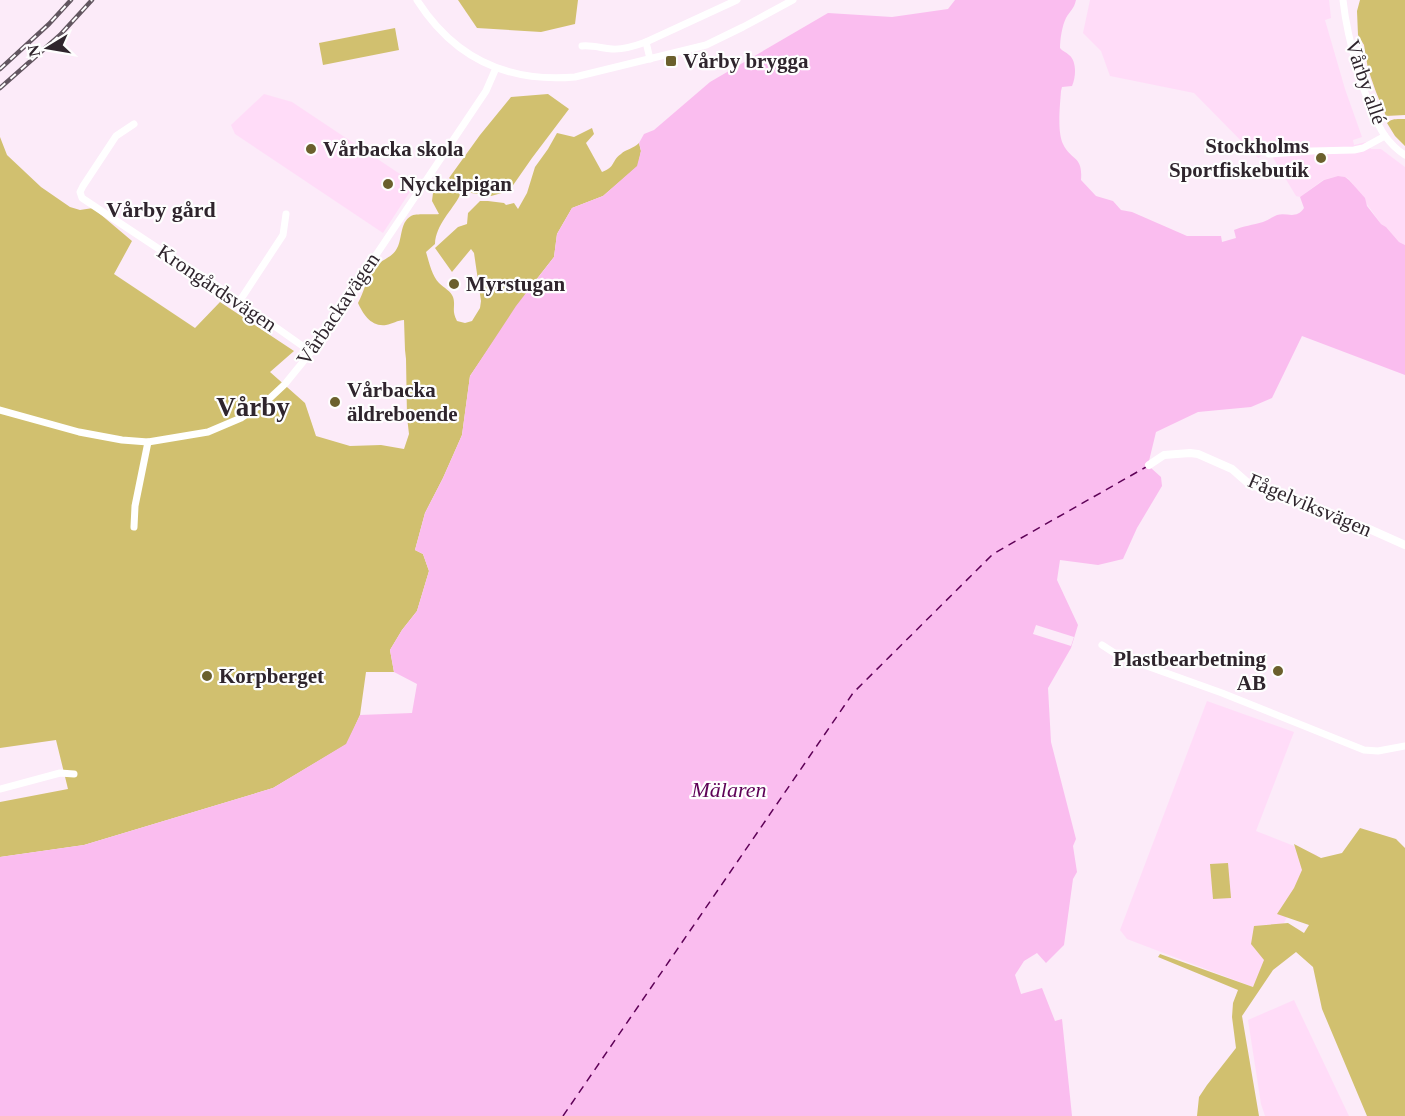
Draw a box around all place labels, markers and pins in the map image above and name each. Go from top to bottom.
place label: Vårby brygga [683,49,809,73]
marker: Vårby brygga [664,54,678,68]
place label: Stockholms Sportfiskebutik [1169,134,1309,182]
place label: Vårbacka skola [323,137,464,161]
marker: Vårbacka skola [304,142,318,156]
marker: Stockholms Sportfiskebutik [1314,151,1328,165]
place label: Nyckelpigan [400,172,512,196]
marker: Nyckelpigan [381,177,395,191]
place label: Myrstugan [466,272,565,296]
marker: Myrstugan [447,277,461,291]
place label: Vårbacka äldreboende [347,378,457,426]
marker: Vårbacka äldreboende [328,395,342,409]
place label: Plastbearbetning AB [1113,647,1266,695]
place label: Korpberget [219,664,324,688]
marker: Plastbearbetning AB [1271,664,1285,678]
marker: Korpberget [200,669,214,683]

